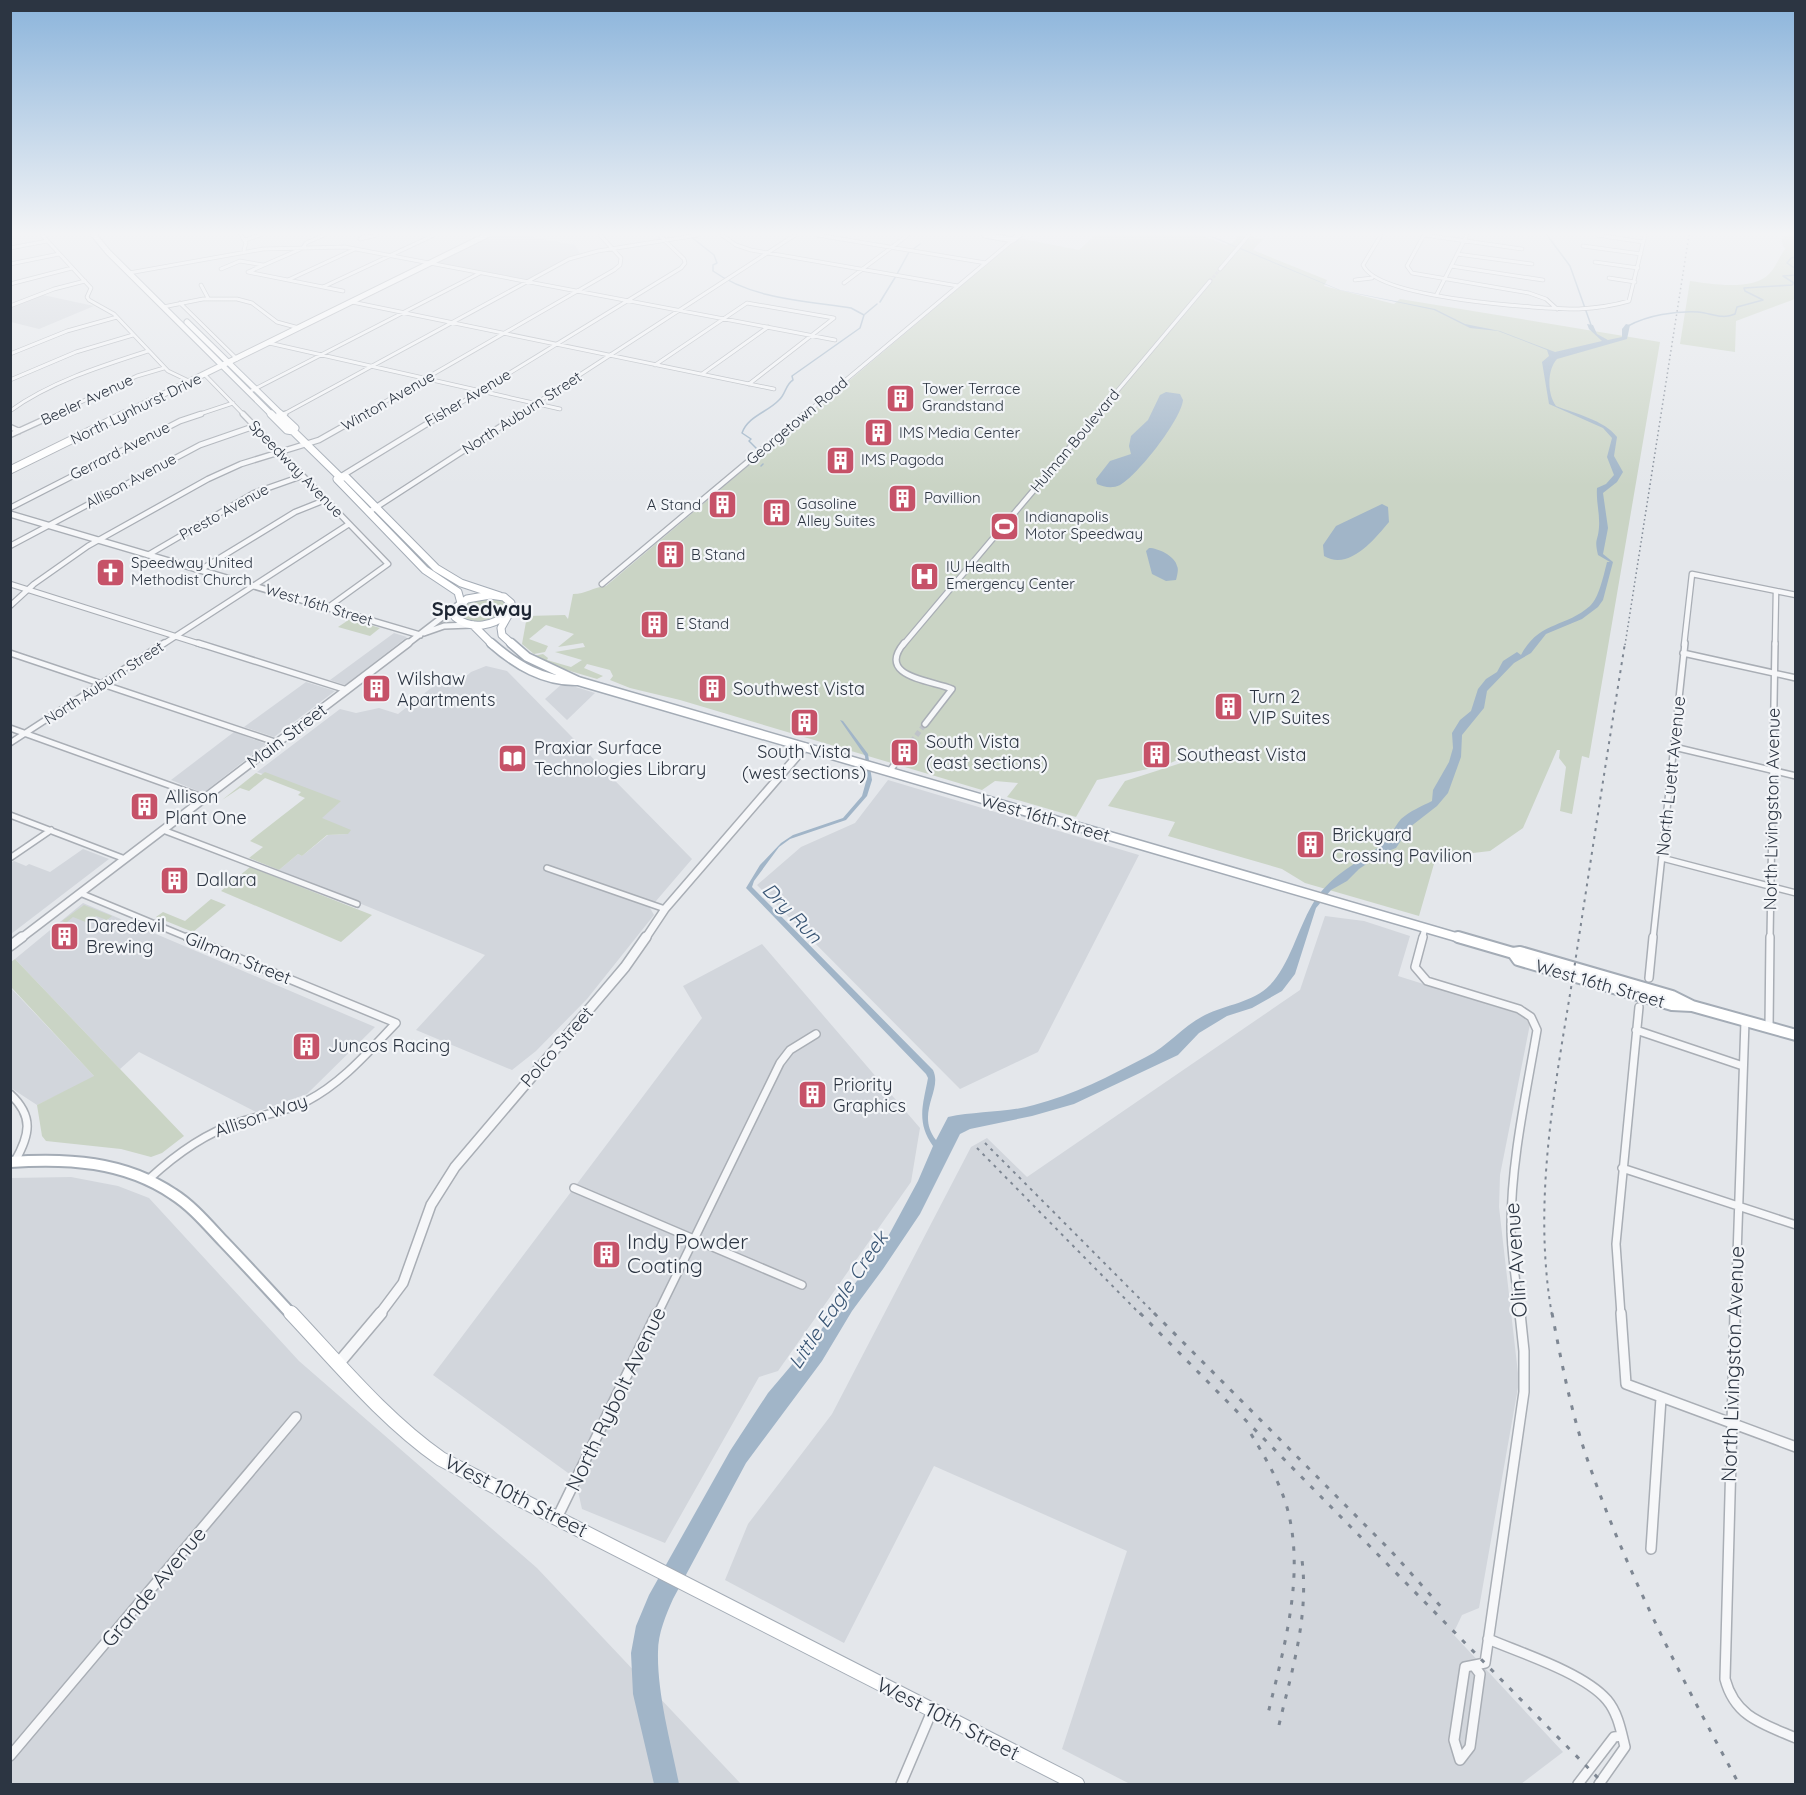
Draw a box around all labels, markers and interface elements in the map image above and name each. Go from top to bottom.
street label: Fisher Avenue [421,364,514,431]
street label: Winton Avenue [338,366,438,435]
street label: North Auburn Street [458,367,585,458]
street label: North Lynhurst Drive [67,369,204,449]
street label: Beeler Avenue [38,370,136,429]
street label: Georgetown Road [742,373,851,469]
place label: Tower Terrace Grandstand [922,379,1020,415]
building icon: Tower Terrace Grandstand [885,382,917,414]
street label: Hulman Boulevard [1026,385,1123,496]
street label: Speedway Avenue [245,416,348,521]
street label: Gerrard Avenue [67,417,173,484]
building icon: IMS Media Center [862,417,894,449]
place label: IMS Media Center [899,423,1020,442]
building icon: IMS Pagoda [824,444,856,476]
street label: Allison Avenue [82,449,179,512]
place label: IMS Pagoda [861,450,944,469]
street label: Presto Avenue [176,479,272,544]
building icon: Pavillion [887,482,919,514]
place label: Pavillion [924,488,981,507]
building icon: A Stand [706,489,738,521]
place label: Gasoline Alley Suites [797,494,875,530]
place label: A Stand [647,495,701,514]
building icon: Gasoline Alley Suites [760,497,792,529]
place label: Indianapolis Motor Speedway [1025,507,1143,543]
sports icon: Indianapolis Motor Speedway [988,510,1020,542]
building icon: B Stand [654,539,686,571]
place label: B Stand [691,545,745,564]
place label: Speedway United Methodist Church [131,553,253,589]
church icon: Speedway United Methodist Church [94,556,126,588]
place label: IU Health Emergency Center [946,557,1075,593]
hospital icon: IU Health Emergency Center [909,560,941,592]
street label: West 16th Street [263,579,375,630]
district label: Speedway [432,596,532,621]
building icon: E Stand [639,608,671,640]
place label: E Stand [676,614,729,633]
street label: North Auburn Street [40,637,167,728]
place label: Wilshaw Apartments [397,667,495,711]
building icon: Wilshaw Apartments [360,673,392,705]
building icon: Southwest Vista [696,673,728,705]
place label: Southwest Vista [733,677,865,700]
place label: Turn 2 VIP Suites [1249,685,1330,729]
building icon: Turn 2 VIP Suites [1212,691,1244,723]
street label: North Luett Avenue [1651,695,1690,857]
street label: Main Street [242,698,331,773]
building icon: South Vista (west sections) [788,707,820,739]
street label: North Livingston Avenue [1758,708,1785,910]
place label: South Vista (east sections) [926,730,1048,774]
place label: Praxiar Surface Technologies Library [534,736,706,780]
building icon: South Vista (east sections) [889,736,921,768]
building icon: Southeast Vista [1140,739,1172,771]
place label: South Vista (west sections) [742,740,866,784]
library icon: Praxiar Surface Technologies Library [497,742,529,774]
place label: Southeast Vista [1177,743,1306,766]
place label: Allison Plant One [165,785,247,829]
street label: West 16th Street [978,788,1112,847]
building icon: Allison Plant One [128,791,160,823]
place label: Brickyard Crossing Pavilion [1332,823,1472,867]
building icon: Brickyard Crossing Pavilion [1295,829,1327,861]
building icon: Dallara [159,864,191,896]
place label: Dallara [196,868,257,891]
water label: Dry Run [757,877,828,949]
place label: Daredevil Brewing [86,914,165,958]
building icon: Daredevil Brewing [49,920,81,952]
street label: Gilman Street [182,926,295,989]
street label: West 16th Street [1533,954,1667,1013]
street label: Polco Street [515,1002,598,1092]
building icon: Juncos Racing [291,1030,323,1062]
place label: Juncos Racing [328,1034,450,1057]
place label: Priority Graphics [833,1073,906,1117]
building icon: Priority Graphics [796,1079,828,1111]
street label: Allison Way [211,1089,310,1142]
street label: Olin Avenue [1498,1202,1532,1318]
water label: Little Eagle Creek [782,1224,894,1373]
place label: Indy Powder Coating [627,1228,748,1278]
building icon: Indy Powder Coating [590,1238,622,1270]
street label: North Livingston Avenue [1715,1245,1749,1483]
street label: North Rybolt Avenue [559,1302,671,1495]
street label: West 10th Street [441,1448,592,1542]
street label: Grande Avenue [95,1521,211,1652]
street label: West 10th Street [873,1671,1024,1765]

